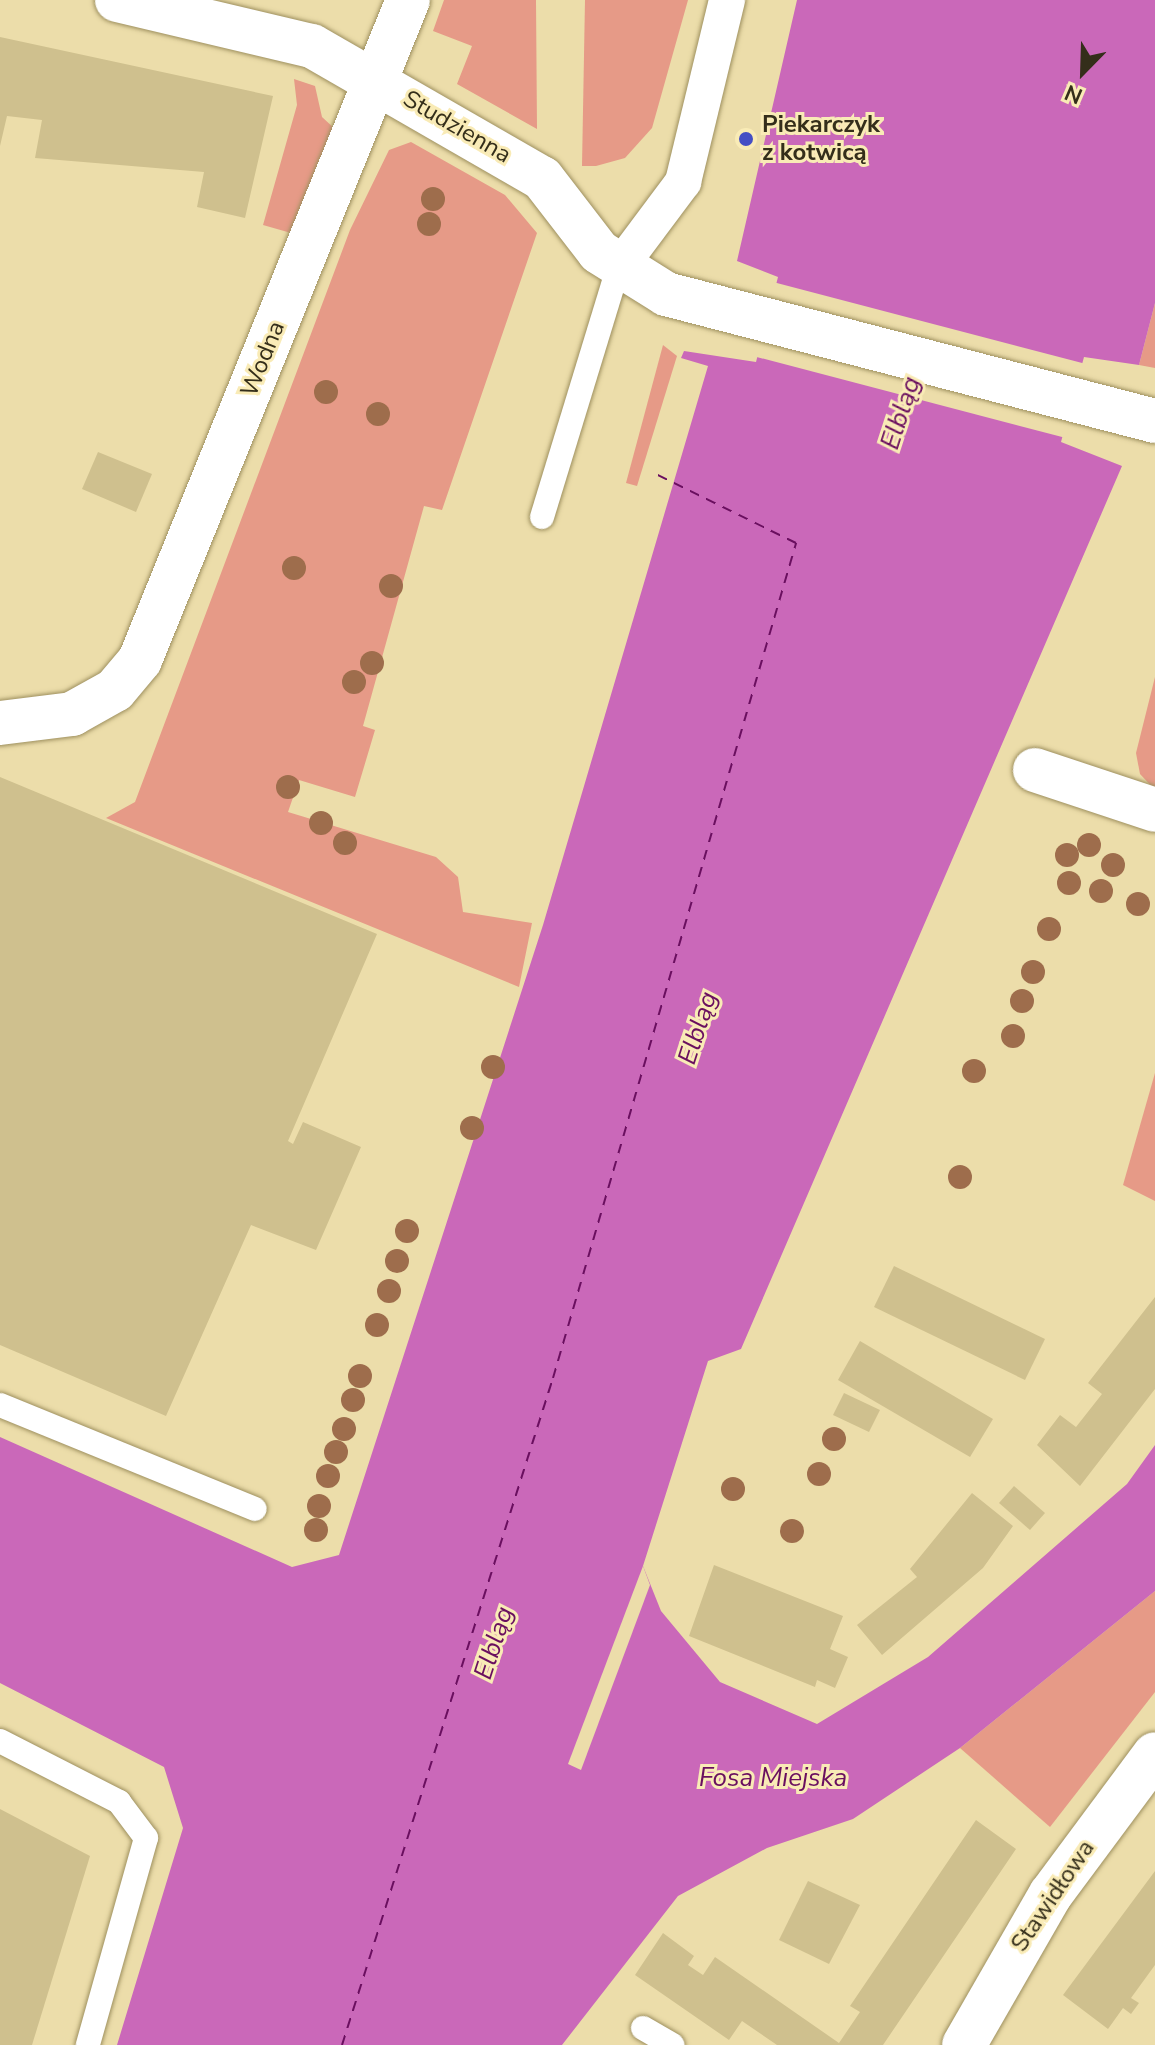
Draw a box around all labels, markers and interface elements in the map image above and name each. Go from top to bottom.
north arrow [1043,32,1123,112]
text: N [1060,77,1087,111]
street label: Studzienna [398,85,516,169]
place label: Piekarczyk z kotwicą [762,111,880,167]
marker: Piekarczyk z kotwicą [737,130,755,148]
street label: Wodna [235,317,291,401]
water label: Elbląg [875,373,927,453]
water label: Elbląg [672,988,724,1068]
water label: Elbląg [468,1603,520,1683]
water label: Fosa Miejska [699,1762,847,1794]
street label: Stawidłowa [1005,1835,1101,1957]

